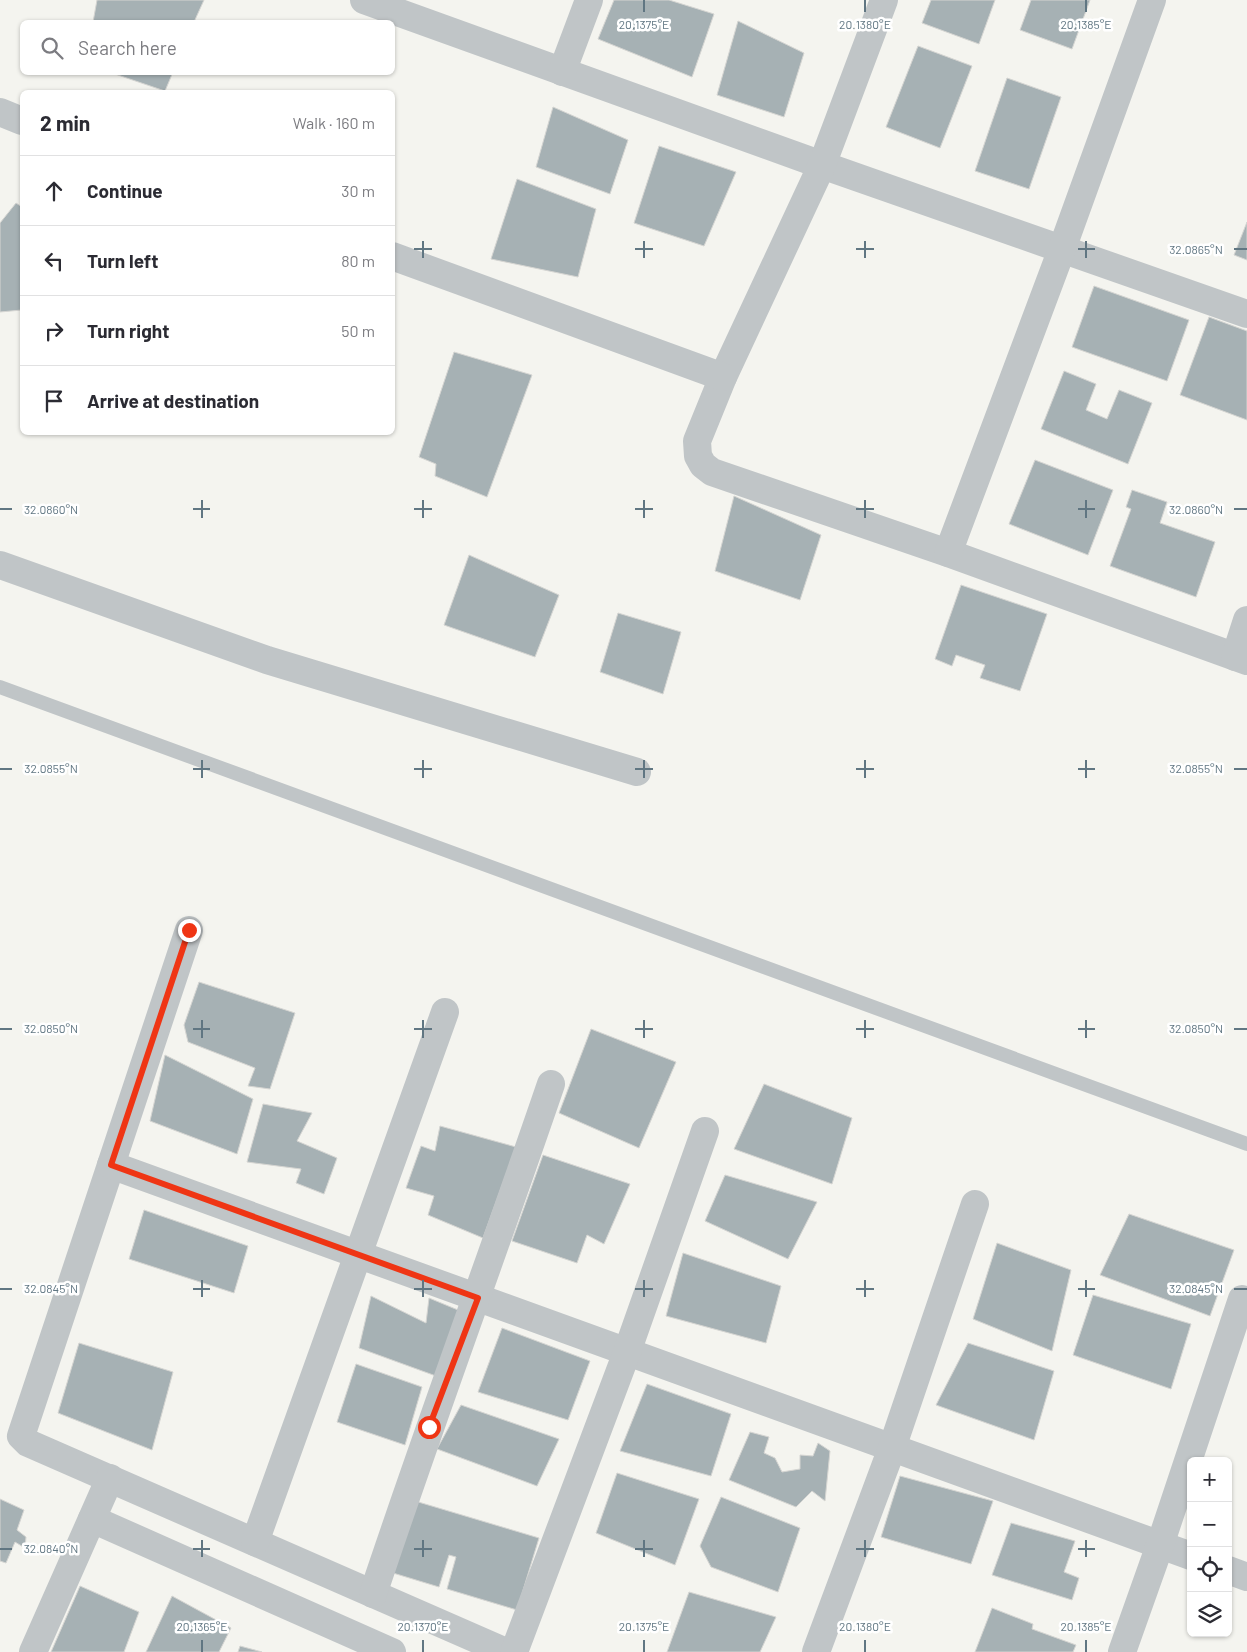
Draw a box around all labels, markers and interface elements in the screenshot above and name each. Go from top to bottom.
text: 20.1375°E [619,17,669,31]
text: 20.1380°E [839,17,891,31]
text: 20.1385°E [1060,17,1112,31]
search box [20,20,395,75]
icon: search [38,34,66,62]
text: Search here [78,36,177,59]
text: 2 min [40,110,90,135]
text: Walk · 160 m [293,113,375,132]
icon: ahead [40,177,68,205]
text: Continue [87,179,163,202]
text: 30 m [341,181,375,200]
text: 32.0865°N [1169,242,1223,256]
icon: left [40,247,68,275]
text: Turn left [87,249,158,272]
text: 80 m [341,251,375,270]
icon: right [40,317,68,345]
text: Turn right [87,319,169,342]
text: 50 m [341,321,375,340]
icon: arrive [40,387,68,415]
text: Arrive at destination [87,389,259,412]
text: 32.0860°N [24,502,78,516]
text: 32.0860°N [1169,502,1223,516]
text: 32.0855°N [24,761,78,775]
text: 32.0855°N [1169,761,1223,775]
route end [178,919,201,942]
text: 32.0850°N [24,1021,78,1035]
text: 32.0850°N [1169,1021,1223,1035]
text: 32.0845°N [24,1281,78,1295]
text: 32.0845°N [1169,1281,1223,1295]
route start [418,1416,441,1439]
map controls [1187,1457,1232,1637]
button: + [1187,1457,1232,1502]
button: − [1187,1502,1232,1547]
text: 32.0840°N [24,1541,78,1555]
button: locate [1187,1547,1232,1592]
button: layers [1187,1592,1232,1637]
text: 20.1365°E [176,1619,228,1633]
text: 20.1370°E [397,1619,449,1633]
text: 20.1375°E [619,1619,669,1633]
text: 20.1380°E [839,1619,891,1633]
text: 20.1385°E [1060,1619,1112,1633]

